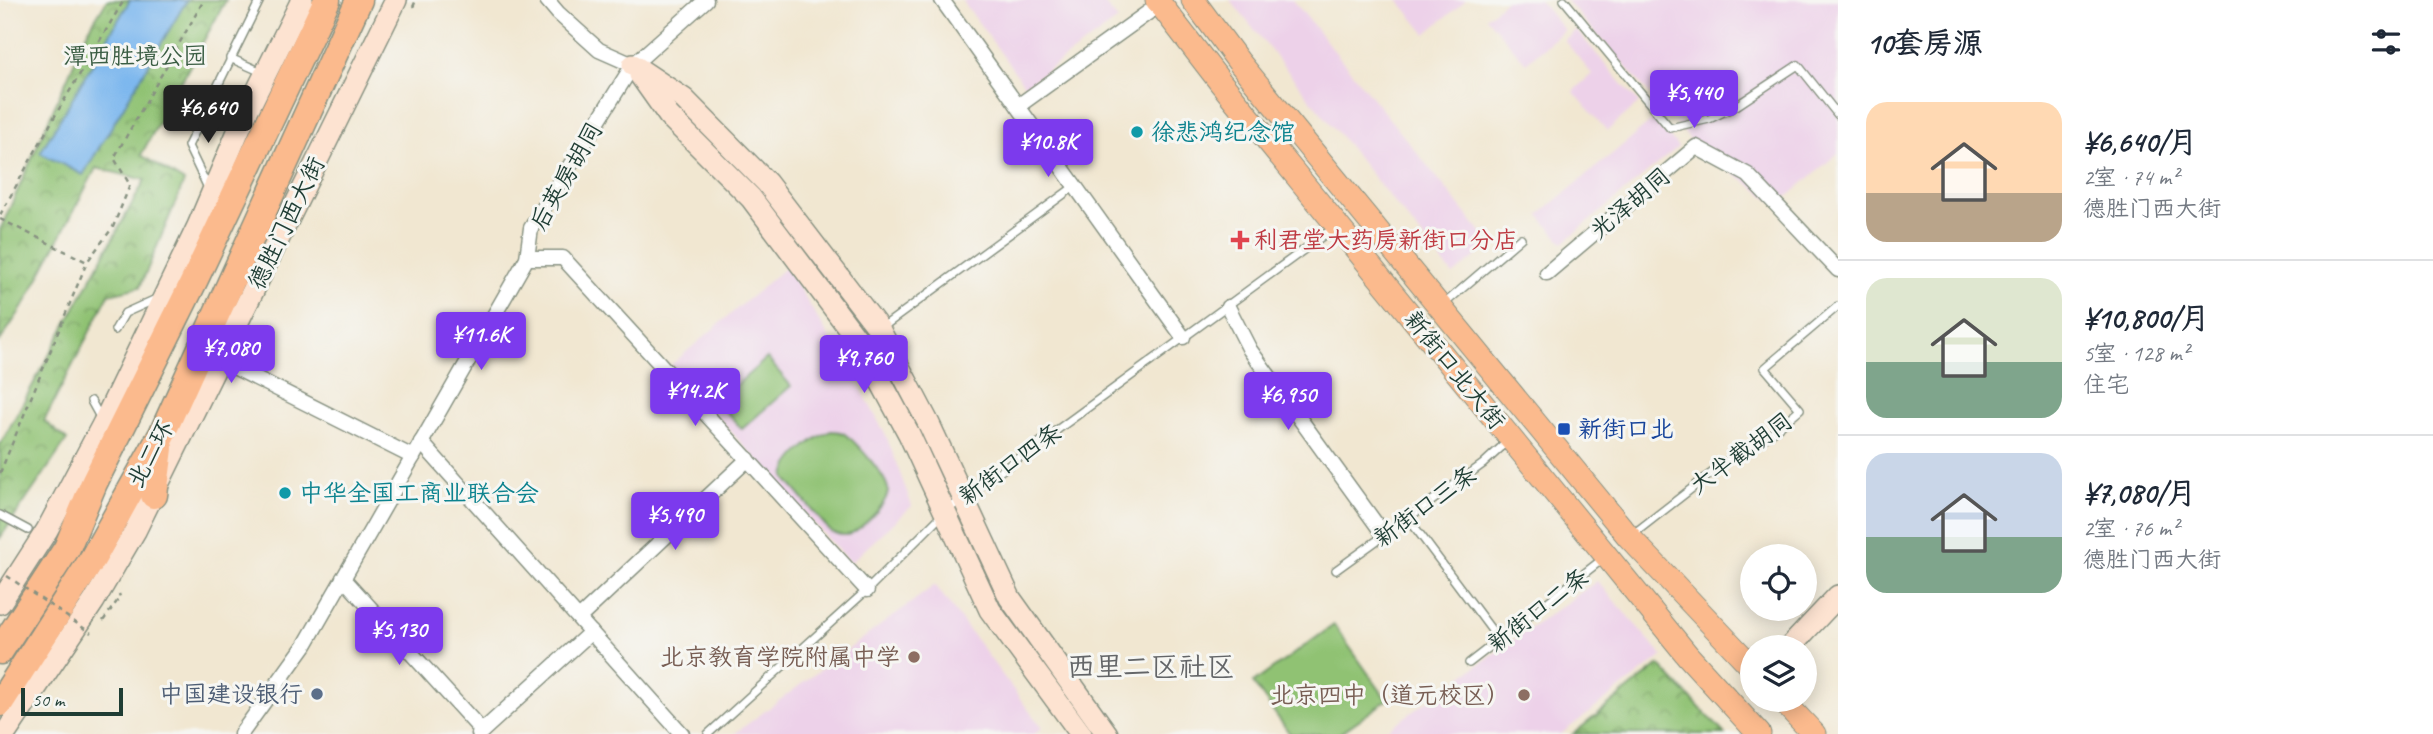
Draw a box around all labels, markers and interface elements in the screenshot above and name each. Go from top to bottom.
icon: filters [2367,23,2405,61]
text: 10套房源 [1866,24,1983,62]
park label: 潭西胜境公园 [63,41,207,71]
pin: ¥5,440 [1637,71,1751,130]
text: ¥5,440 [1666,78,1722,107]
pin: ¥6,640 [151,86,265,145]
text: ¥6,640 [179,93,237,122]
street label: 后英房胡同 [523,117,609,235]
place label: 徐悲鸿纪念馆 [1151,117,1295,147]
pin: ¥10.8K [991,120,1105,179]
text: ¥6,640/月 [2083,123,2198,161]
marker: 徐悲鸿纪念馆 [1129,124,1145,140]
text: ¥10.8K [1019,127,1077,156]
icon: home [1922,130,2006,214]
street label: 德胜门西大街 [241,152,331,294]
street label: 光泽胡同 [1584,161,1676,245]
text: 2室 · 74 m² [2083,163,2178,192]
text: 德胜门西大街 [2083,194,2221,223]
place label: 利君堂大药房新街口分店 [1254,225,1518,255]
marker: 利君堂大药房新街口分店 [1232,232,1248,248]
text: ¥10,800/月 [2083,299,2210,337]
street label: 新街口北大街 [1398,305,1512,435]
icon: home [1922,306,2006,390]
pin: ¥11.6K [424,312,538,372]
text: ¥11.6K [452,320,510,349]
pin: ¥7,080 [174,326,288,385]
text: ¥7,080 [203,333,259,362]
pin: ¥9,760 [807,336,921,395]
text: 5室 · 128 m² [2083,339,2189,368]
text: ¥9,760 [836,343,892,372]
pin: ¥14.2K [638,368,752,428]
text: 住宅 [2083,370,2129,399]
pin: ¥6,950 [1231,372,1345,432]
text: ¥14.2K [666,376,724,405]
text: ¥6,950 [1260,380,1316,409]
street label: 大半截胡同 [1684,406,1798,500]
place label: 新街口北 [1578,414,1674,444]
street label: 北二环 [120,415,180,493]
street label: 新街口四条 [953,417,1067,511]
marker: 新街口北 [1556,421,1572,437]
street label: 新街口三条 [1368,459,1482,553]
text: ¥7,080/月 [2083,474,2196,512]
place label: 中华全国工商业联合会 [299,478,539,508]
icon: home [1922,481,2006,565]
marker: 中华全国工商业联合会 [277,485,293,501]
pin: ¥5,490 [618,492,732,552]
text: ¥5,490 [647,500,703,529]
text: 2室 · 76 m² [2083,514,2178,543]
map controls [1740,544,1817,712]
button: locate [1740,544,1817,621]
text: 德胜门西大街 [2083,545,2221,574]
street label: 新街口二条 [1481,561,1595,659]
pin: ¥5,130 [342,608,456,667]
text: ¥5,130 [371,615,427,644]
button: layers [1740,635,1817,712]
place label: 北京教育学院附属中学 [660,642,900,672]
marker: 北京教育学院附属中学 [906,649,922,665]
district label: 西里二区社区 [1067,649,1235,684]
place label: 中国建设银行 [159,679,303,709]
place label: 北京四中（道元校区） [1270,680,1510,710]
scale bar [21,685,122,717]
marker: 中国建设银行 [309,686,325,702]
marker: 北京四中（道元校区） [1516,687,1532,703]
text: 50 m [32,688,64,712]

